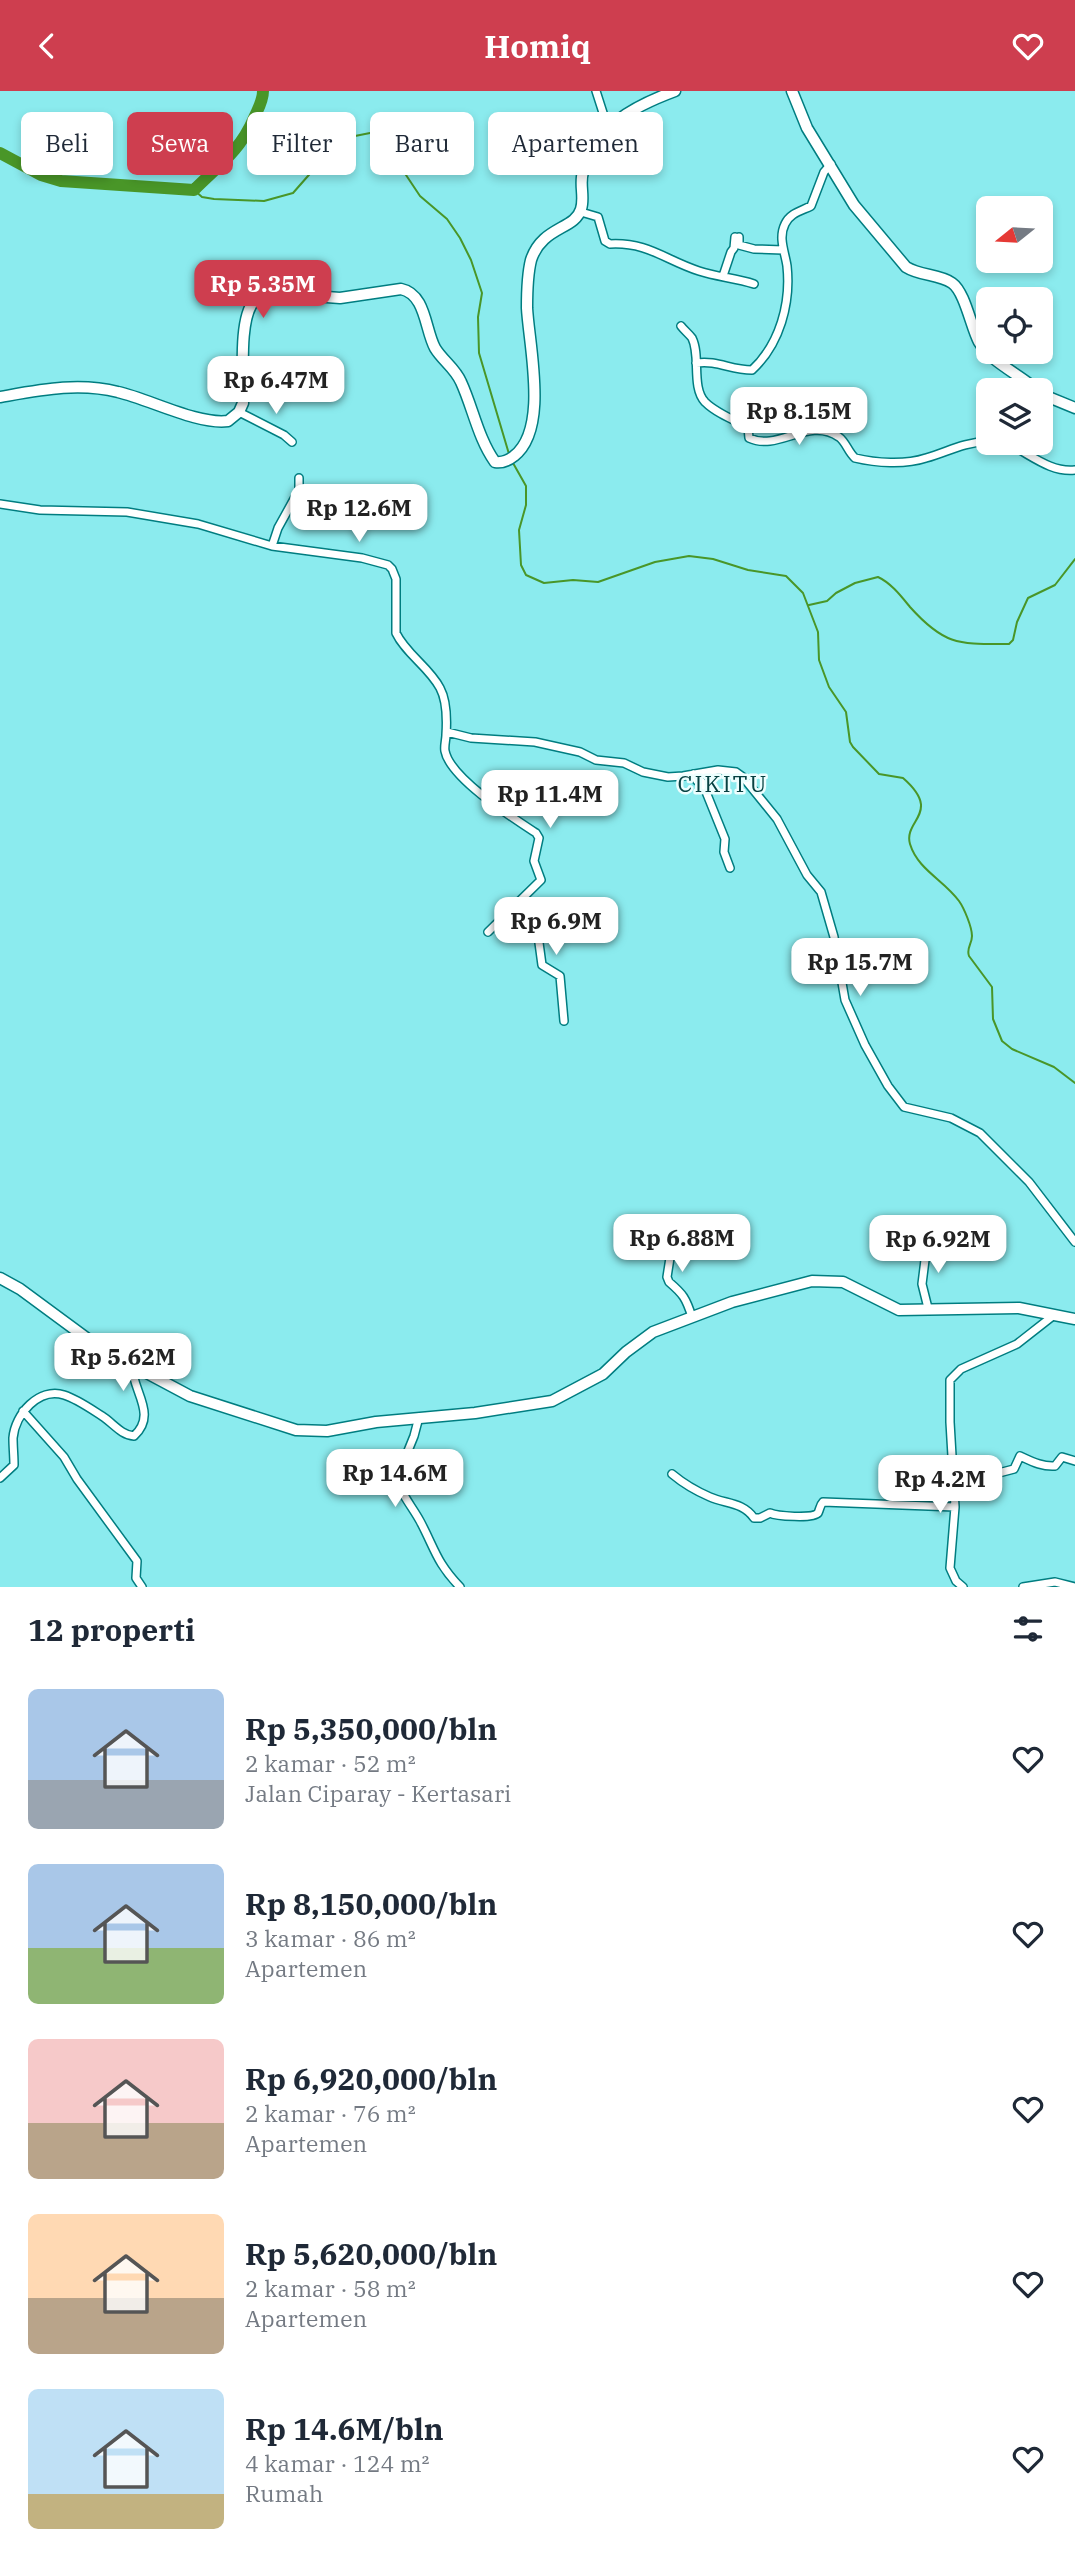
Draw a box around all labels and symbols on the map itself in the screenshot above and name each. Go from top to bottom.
north arrow [976,196,1054,273]
pin: Rp 5.35M [191,261,335,320]
pin: Rp 6.47M [204,357,348,416]
pin: Rp 8.15M [727,387,871,447]
pin: Rp 12.6M [287,484,431,544]
district label: CIKITU [677,768,769,798]
pin: Rp 11.4M [478,771,622,830]
pin: Rp 6.9M [491,897,621,957]
pin: Rp 15.7M [788,939,932,998]
pin: Rp 6.88M [610,1215,754,1274]
pin: Rp 6.92M [866,1215,1010,1275]
pin: Rp 5.62M [51,1333,195,1393]
pin: Rp 14.6M [323,1449,467,1509]
pin: Rp 4.2M [875,1455,1005,1515]

